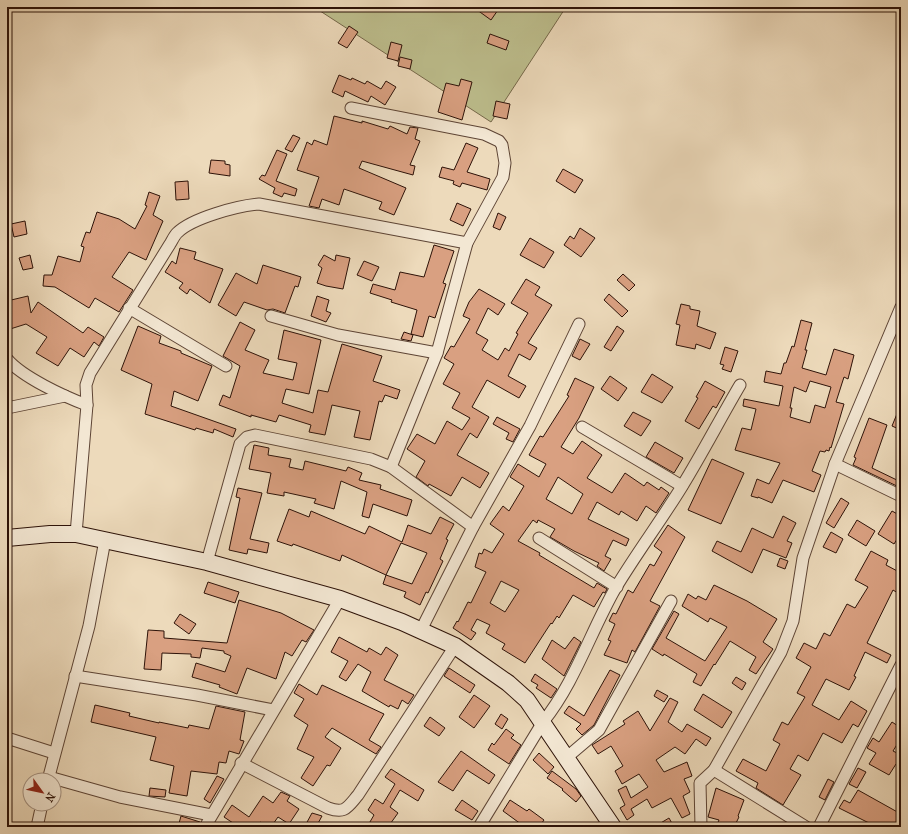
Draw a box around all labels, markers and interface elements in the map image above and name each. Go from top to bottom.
north arrow [22,772,62,812]
text: N [42,790,58,805]

